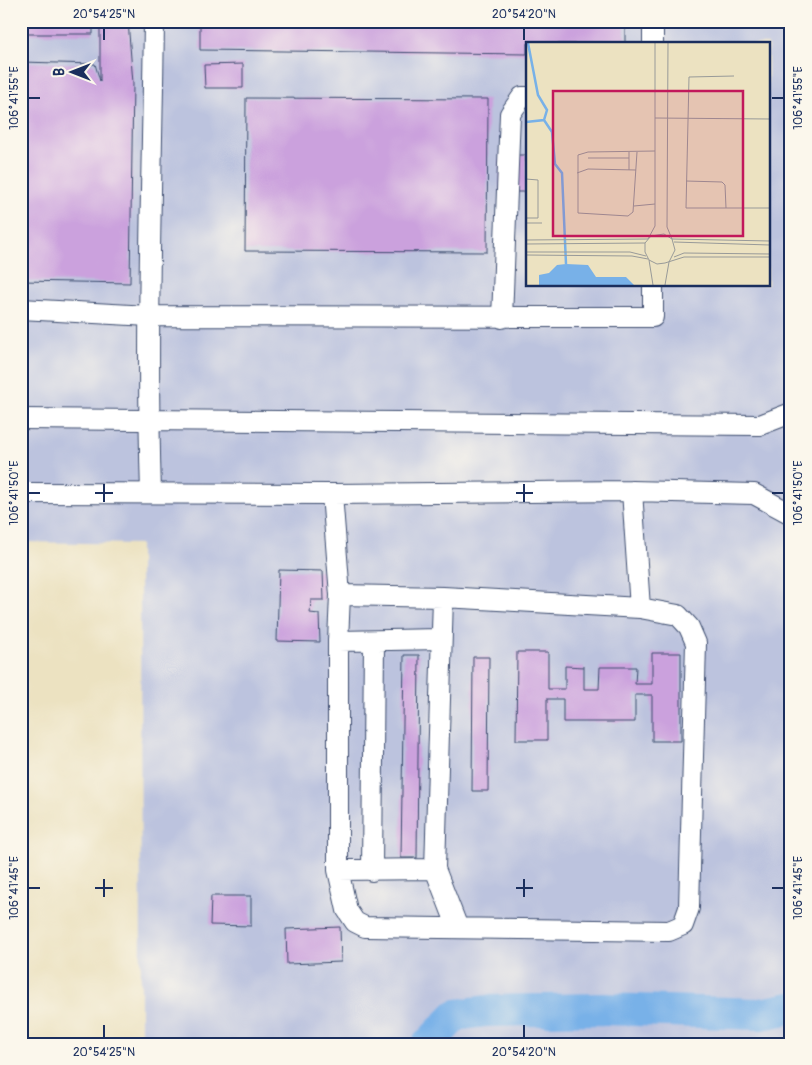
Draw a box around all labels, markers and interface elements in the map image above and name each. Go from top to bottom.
text: 20°54'25"N [73,7,135,22]
text: 20°54'20"N [492,7,556,22]
inset map [526,42,770,286]
north arrow [48,48,98,98]
text: 106°41'55"E [7,66,22,130]
text: 106°41'55"E [791,66,806,130]
text: B [51,68,68,76]
text: 106°41'50"E [7,461,22,525]
text: 106°41'50"E [791,461,806,525]
text: 106°41'45"E [7,856,22,920]
text: 106°41'45"E [791,856,806,920]
text: 20°54'25"N [73,1045,135,1060]
text: 20°54'20"N [492,1045,556,1060]

